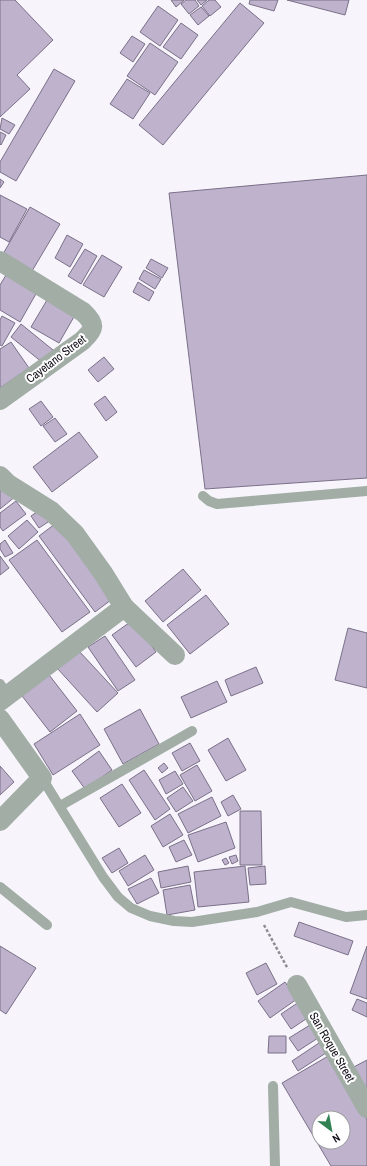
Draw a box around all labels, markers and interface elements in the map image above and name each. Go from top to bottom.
street label: Cayetano Street [23,331,89,387]
street label: San Roque Street [306,1009,359,1085]
north arrow [311,1110,351,1150]
text: N [330,1131,343,1146]

